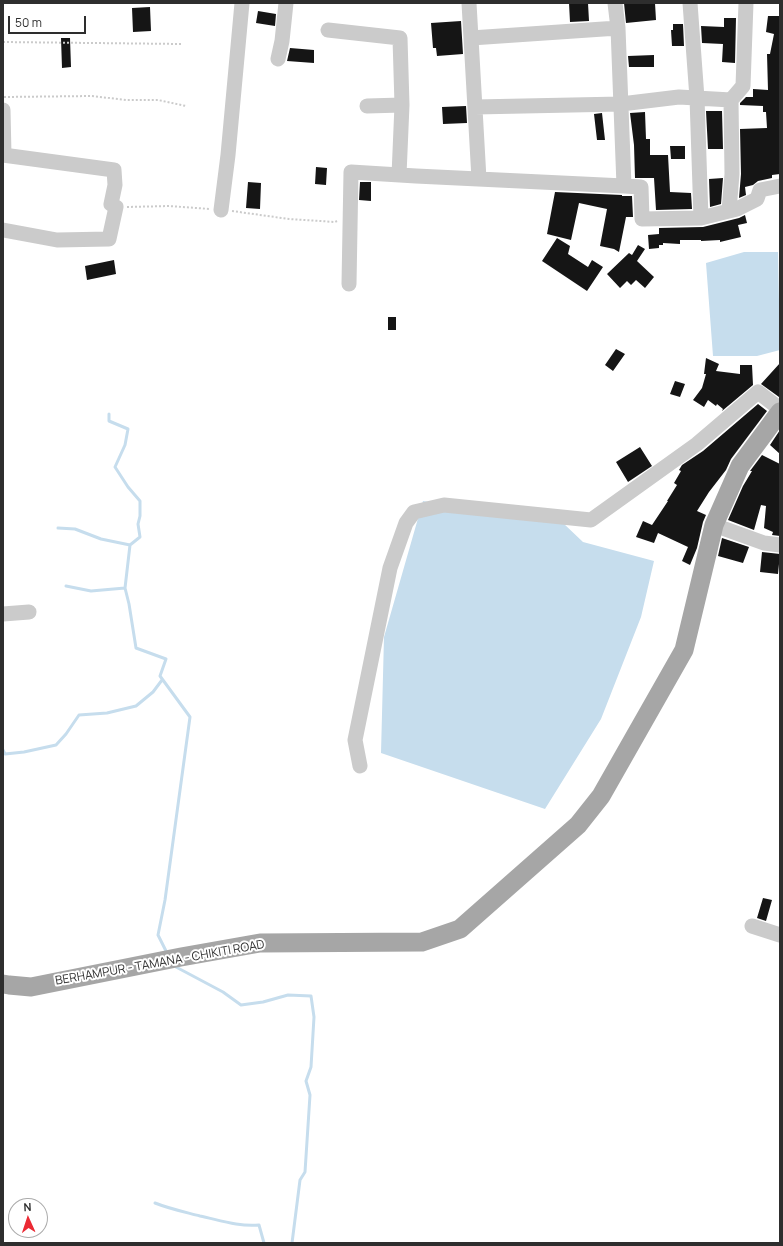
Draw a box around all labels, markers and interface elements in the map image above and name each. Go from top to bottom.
scale bar [10,8,88,34]
text: 50 m [15,14,42,31]
street label: BERHAMPUR - TAMANA - CHIKITI ROAD [54,937,266,989]
north arrow [8,1198,48,1238]
text: N [23,1199,32,1214]

